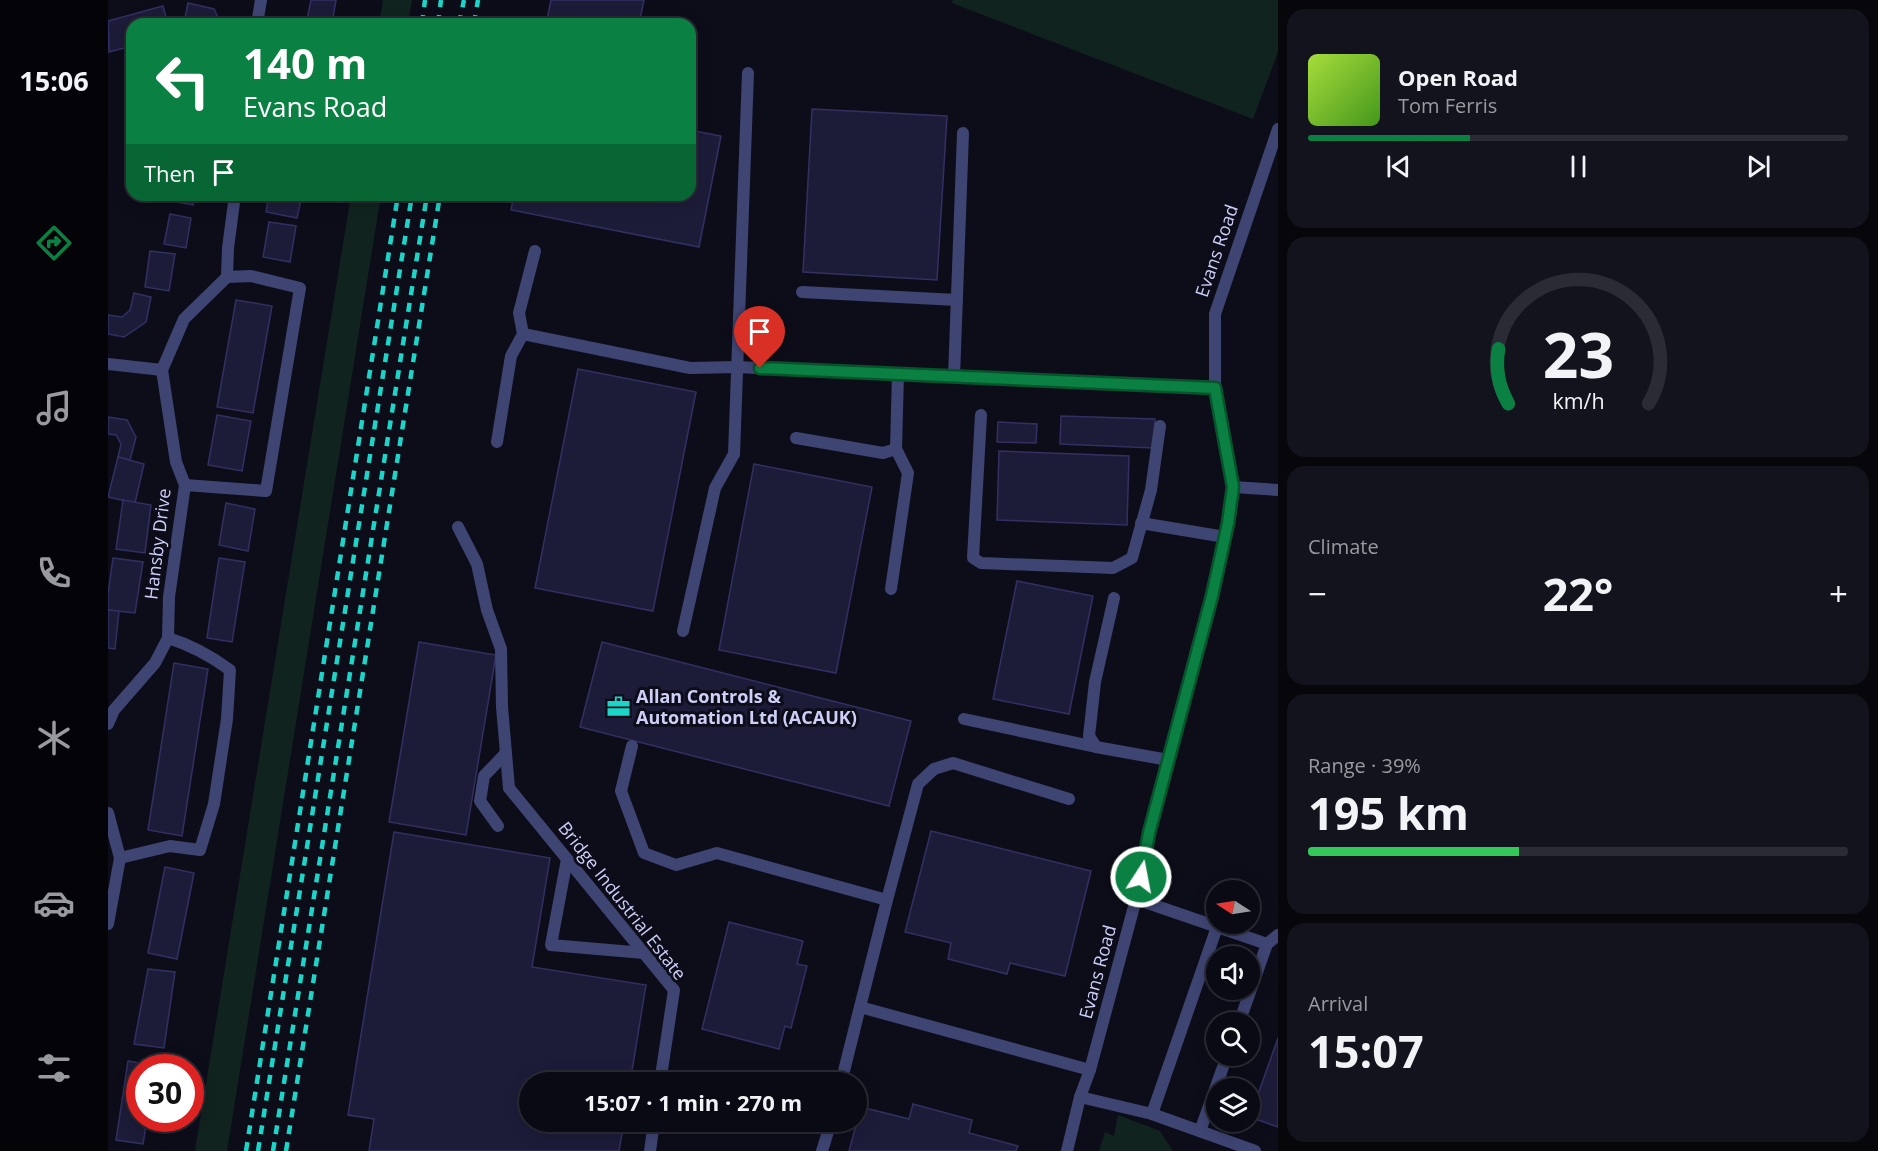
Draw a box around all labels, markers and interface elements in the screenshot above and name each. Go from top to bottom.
text: 140 m [243,34,367,91]
icon: left [144,42,222,120]
text: 15:06 [19,62,89,99]
text: Open Road [1398,62,1518,92]
text: Evans Road [243,88,387,125]
text: Tom Ferris [1398,92,1497,119]
icon: previous [1382,150,1415,183]
icon: pause [1562,150,1595,183]
icon: next [1742,150,1775,183]
icon: arrive [207,156,240,189]
text: Then [144,158,195,188]
street label: Evans Road [1189,201,1243,300]
icon: directions [33,222,75,264]
pin [734,306,785,368]
text: 23 [1542,311,1614,396]
icon: arrive [743,315,776,348]
icon: music [33,387,75,429]
text: km/h [1552,387,1604,416]
street label: Hansby Drive [138,487,176,601]
text: Climate [1308,533,1379,560]
icon: phone [33,552,75,594]
text: 22° [1543,563,1613,624]
text: − [1308,571,1327,616]
text: + [1829,571,1848,616]
place label: Allan Controls & Automation Ltd (ACAUK) [636,684,857,729]
office icon: Allan Controls & Automation Ltd (ACAUK) [605,694,631,720]
icon: climate [33,717,75,759]
text: Range · 39% [1308,752,1421,779]
text: 195 km [1308,782,1469,843]
street label: Bridge Industrial Estate [553,816,692,985]
position arrow [1109,845,1173,909]
north arrow [1206,880,1260,934]
map controls [1206,880,1260,1132]
icon: car [33,882,75,924]
street label: Evans Road [1073,922,1121,1021]
button: sound [1206,946,1260,1000]
text: Arrival [1308,990,1368,1017]
button: search [1206,1012,1260,1066]
text: 15:07 [1308,1020,1424,1081]
icon: filters [33,1047,75,1089]
speed limit sign: 30 [126,1054,204,1132]
button: layers [1206,1078,1260,1132]
text: 15:07 · 1 min · 270 m [584,1087,802,1117]

